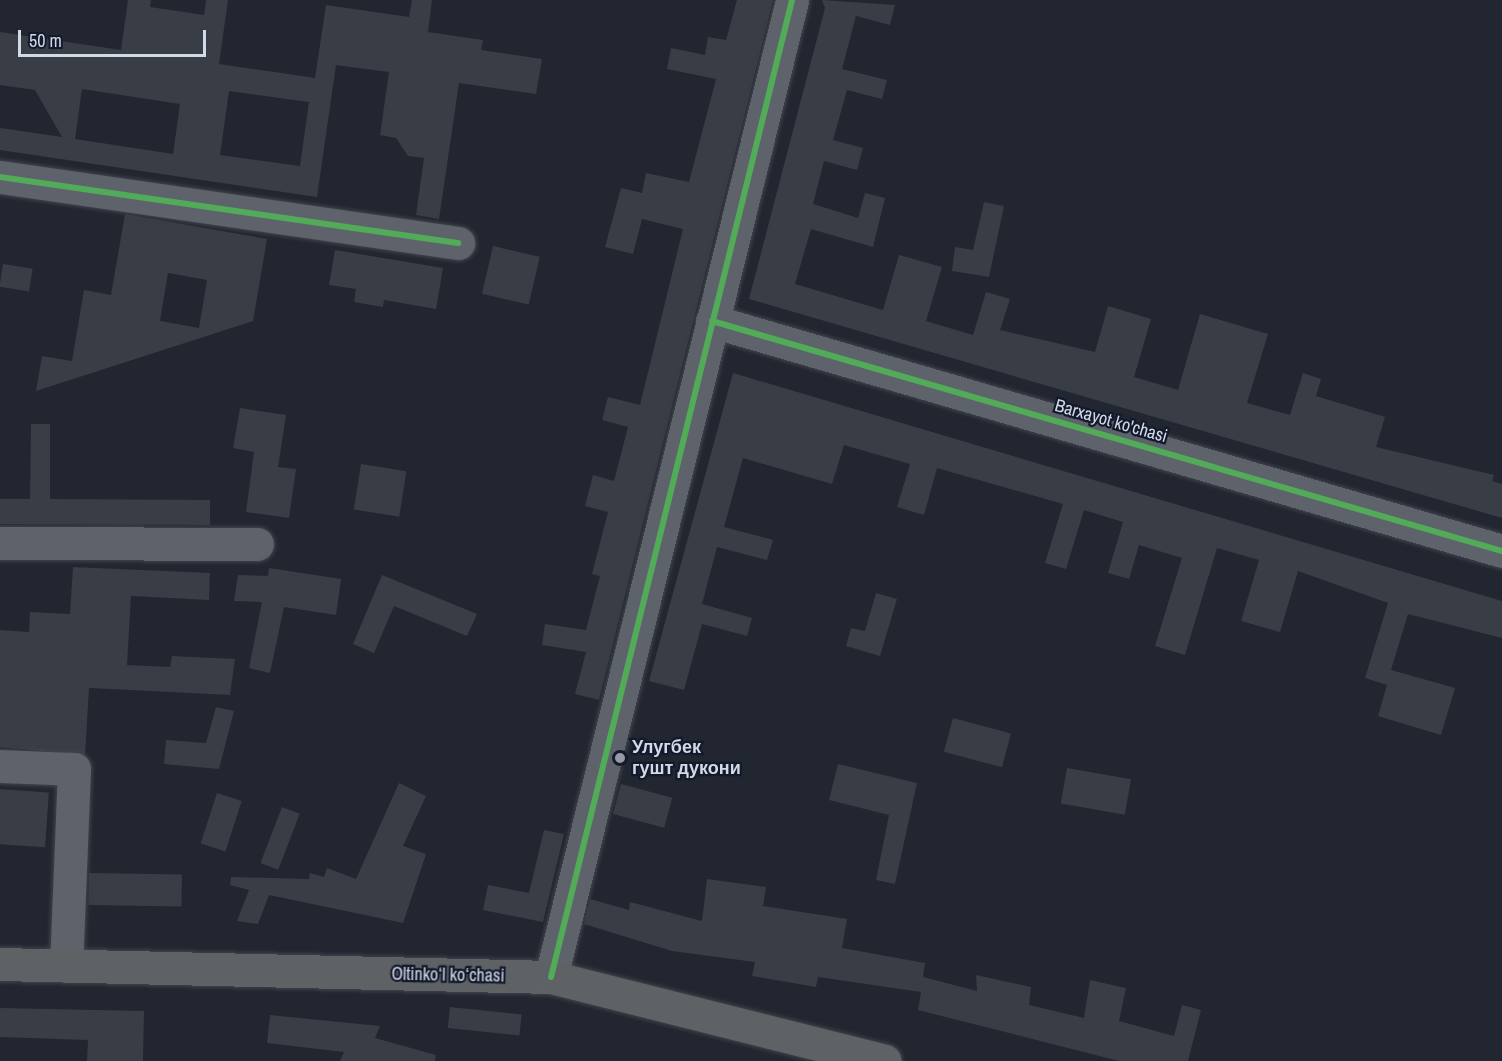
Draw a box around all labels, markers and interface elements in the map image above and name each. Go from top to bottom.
scale bar [21,18,208,56]
text: 50 m [29,28,62,53]
street label: Barxayot ko'chasi [1052,395,1170,447]
place label: Улугбек гушт дукони [632,737,741,780]
marker: Улугбек гушт дукони [613,751,627,765]
street label: Oltinkoʻl koʻchasi [391,963,505,987]

